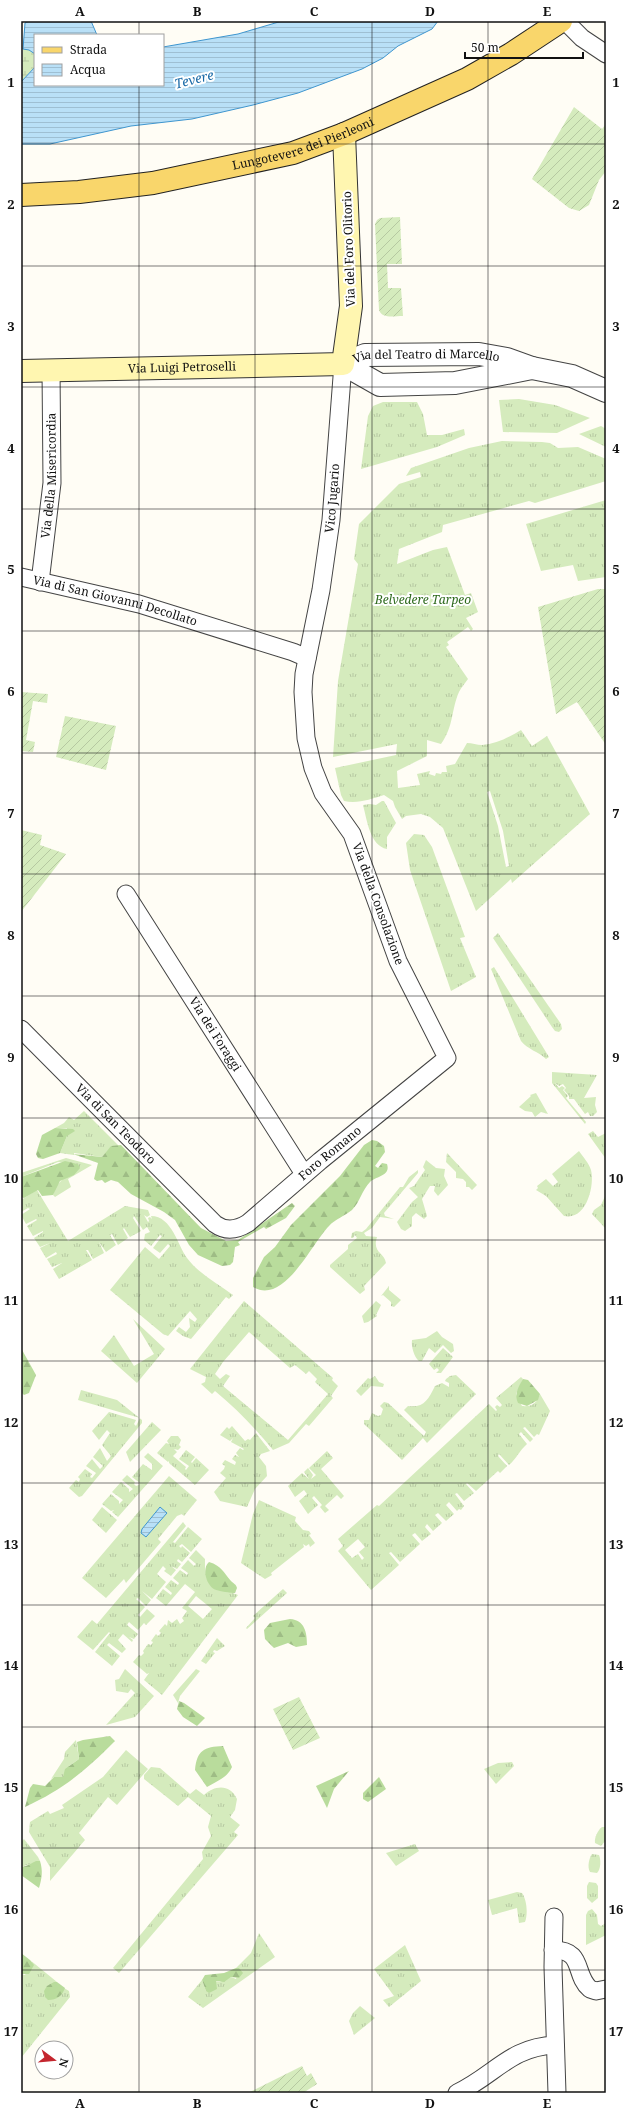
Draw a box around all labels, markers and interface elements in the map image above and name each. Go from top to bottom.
text: A [75,2,85,20]
text: B [193,2,202,20]
text: C [310,2,319,20]
text: D [425,2,435,20]
text: E [543,2,552,20]
legend [34,34,164,86]
scale bar [465,34,583,60]
text: 50 m [471,39,499,56]
text: Strada [70,41,107,58]
text: Acqua [70,61,106,78]
water label: Tevere [173,65,216,93]
text: 1 [7,73,15,91]
text: 1 [612,73,620,91]
street label: Lungotevere dei Pierleoni [231,113,376,174]
street label: Via del Foro Olitorio [338,191,359,307]
text: 2 [7,195,15,213]
text: 2 [612,195,620,213]
text: 3 [7,317,15,335]
text: 3 [612,317,620,335]
street label: Via del Teatro di Marcello [350,345,501,367]
street label: Via Luigi Petroselli [128,357,236,377]
street label: Via della Misericordia [36,412,60,539]
text: 4 [7,439,15,457]
text: 4 [612,439,620,457]
street label: Vico Jugario [320,463,343,534]
text: 5 [7,560,15,578]
text: 5 [612,560,620,578]
street label: Via di San Giovanni Decollato [31,571,200,630]
park label: Belvedere Tarpeo [374,591,471,608]
text: 6 [7,682,15,700]
text: 6 [612,682,620,700]
text: 7 [7,804,15,822]
text: 7 [612,804,620,822]
street label: Via della Consolazione [348,840,408,967]
text: 8 [7,926,15,944]
text: 8 [612,926,620,944]
street label: Via dei Foraggi [185,993,246,1074]
text: 9 [7,1048,15,1066]
text: 9 [612,1048,620,1066]
street label: Via di San Teodoro [72,1080,160,1168]
street label: Foro Romano [295,1122,365,1184]
text: 10 [4,1169,18,1187]
text: 10 [609,1169,623,1187]
text: 11 [4,1291,18,1309]
text: 11 [609,1291,623,1309]
text: 12 [4,1413,18,1431]
text: 12 [609,1413,623,1431]
text: 13 [4,1535,18,1553]
text: 13 [609,1535,623,1553]
text: 14 [4,1656,19,1674]
text: 14 [609,1656,624,1674]
text: 15 [4,1778,18,1796]
text: 15 [609,1778,623,1796]
text: 16 [4,1900,18,1918]
text: 16 [609,1900,623,1918]
text: 17 [4,2022,18,2040]
text: 17 [609,2022,623,2040]
north arrow [34,2040,74,2080]
text: N [56,2057,72,2069]
text: A [75,2094,85,2112]
text: B [193,2094,202,2112]
text: C [310,2094,319,2112]
text: D [425,2094,435,2112]
text: E [543,2094,552,2112]

